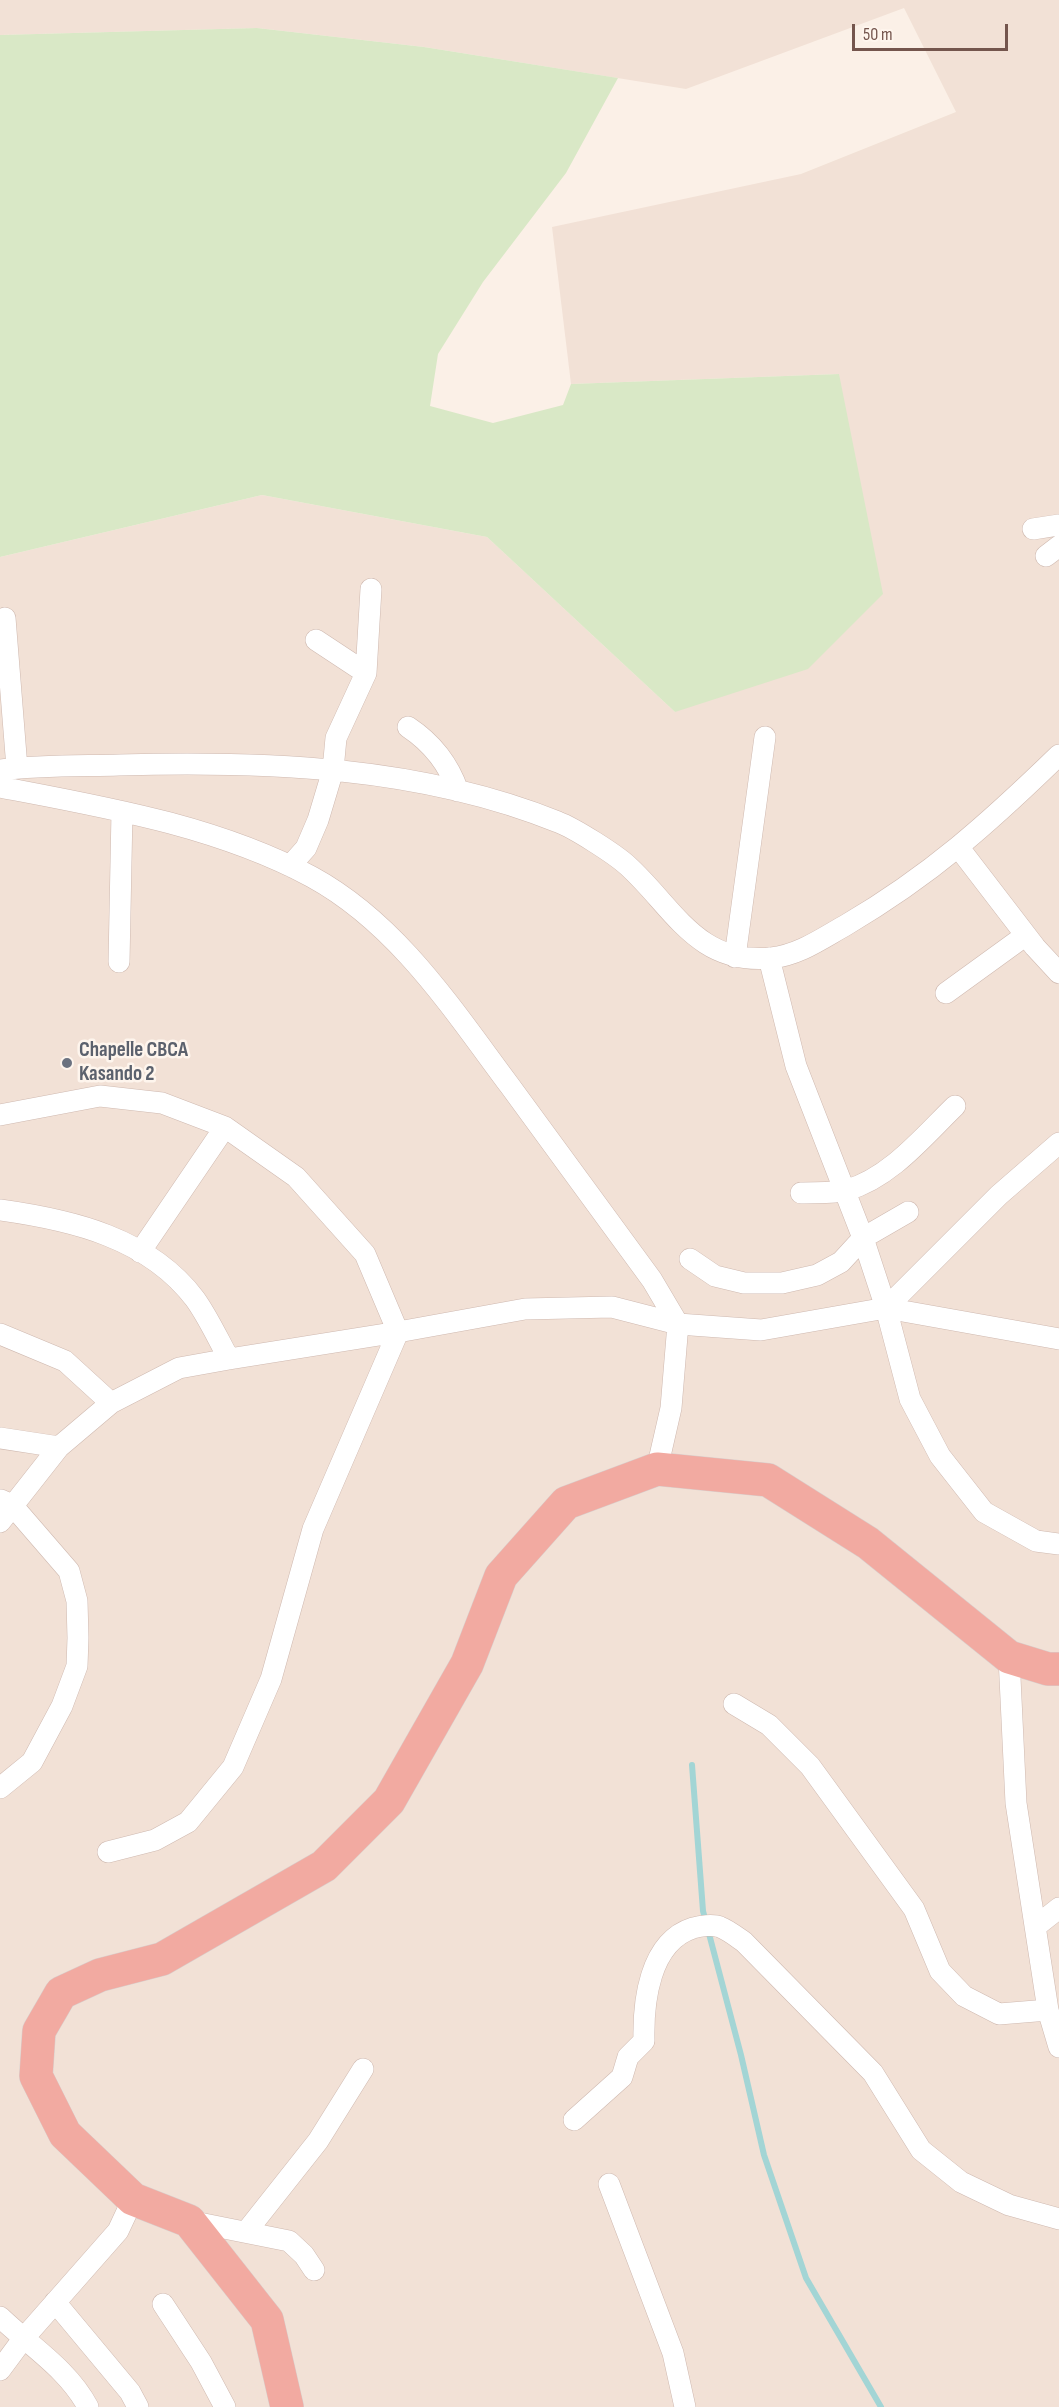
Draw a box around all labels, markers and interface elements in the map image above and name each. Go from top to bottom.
scale bar [855,12,1011,50]
text: 50 m [863,24,893,45]
place label: Chapelle CBCA Kasando 2 [79,1038,188,1088]
marker: Chapelle CBCA Kasando 2 [60,1056,74,1070]

